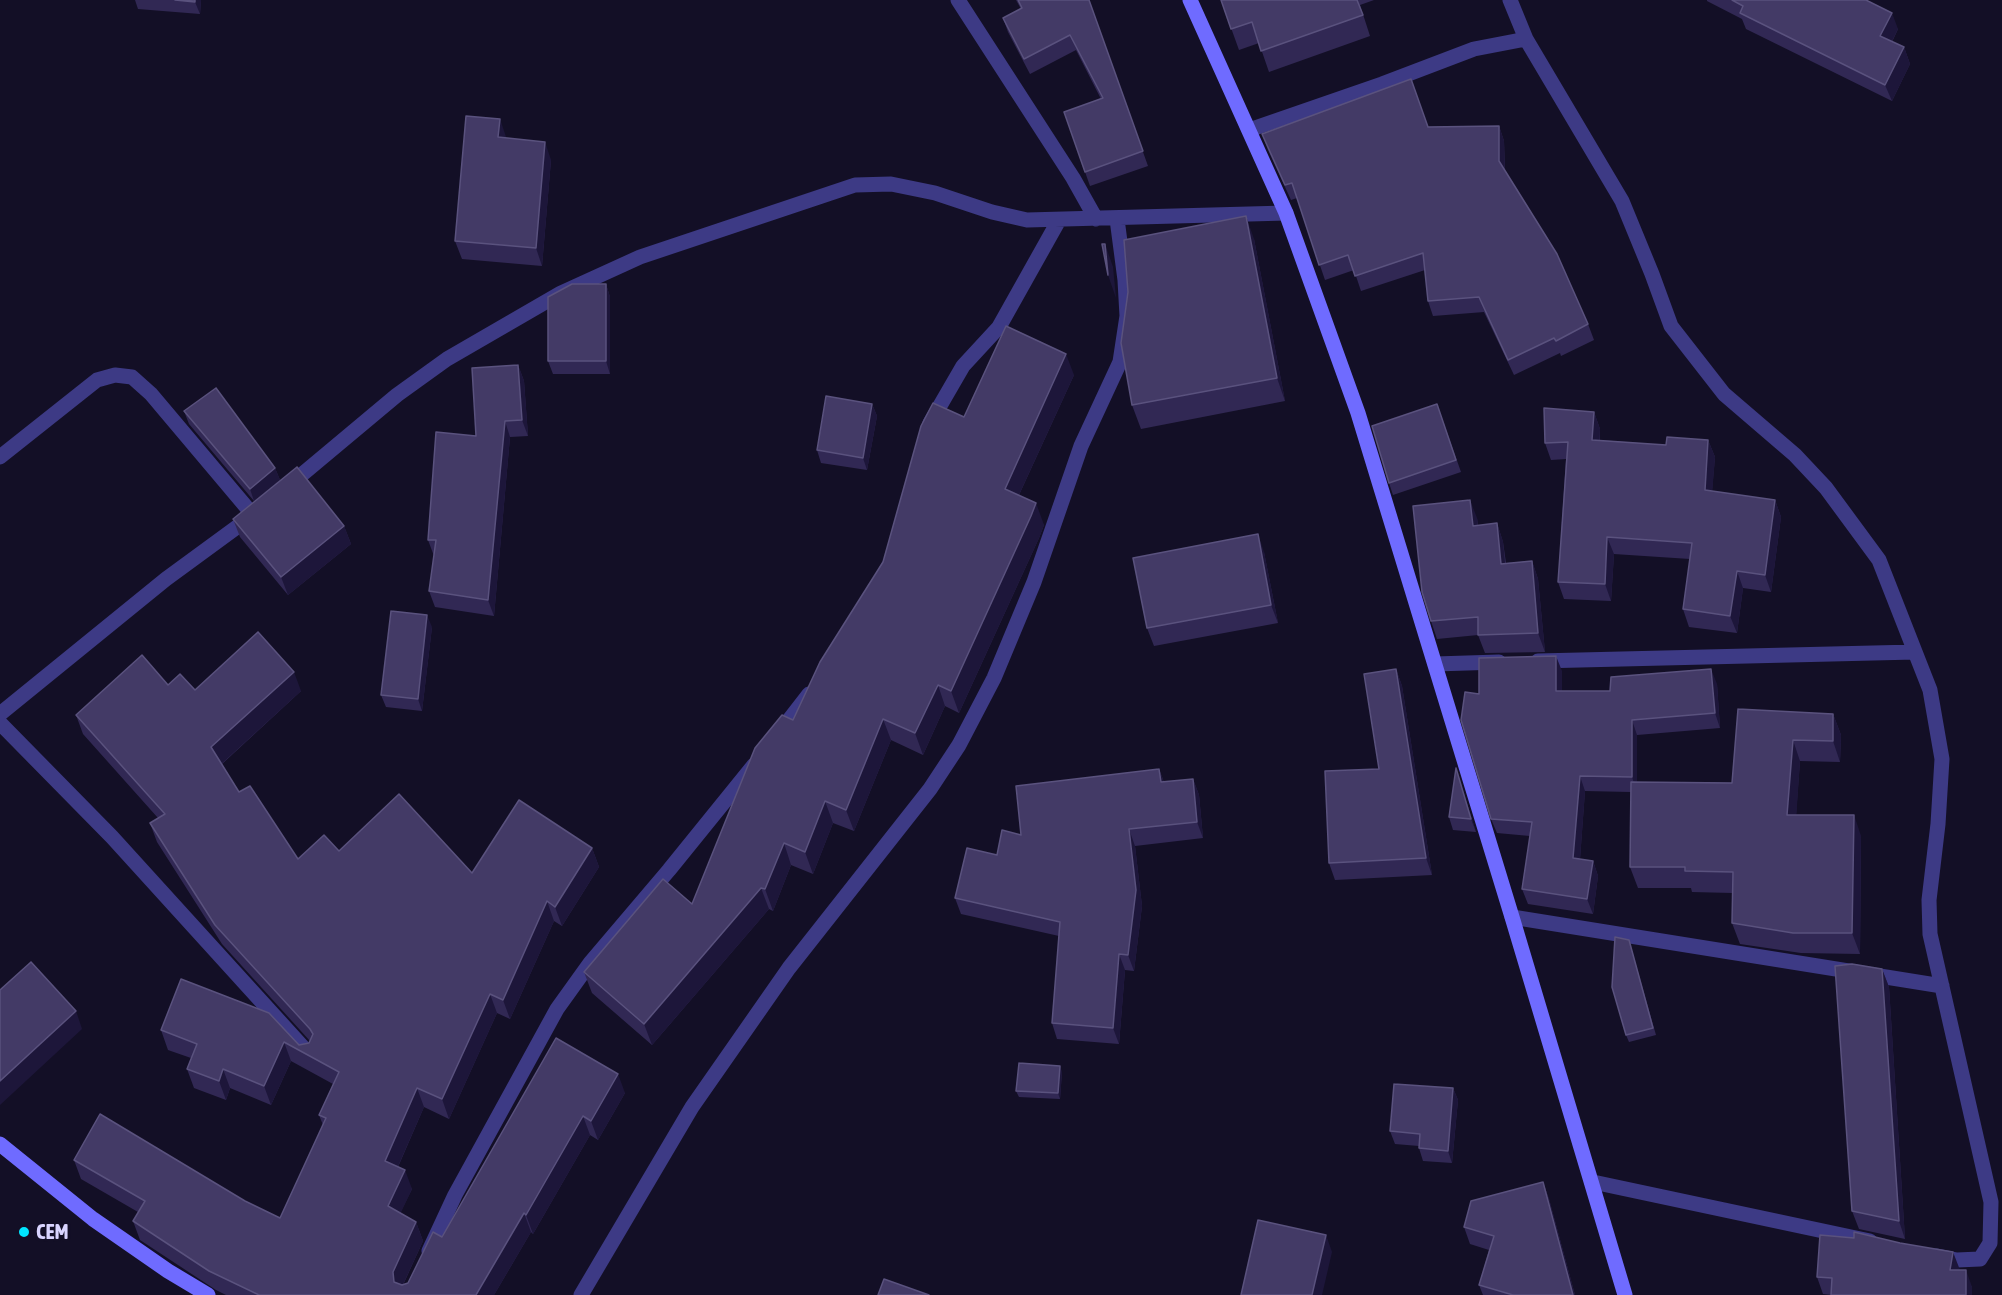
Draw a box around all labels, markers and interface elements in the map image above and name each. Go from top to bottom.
place label: CEM [36,1219,68,1245]
marker: CEM [17,1225,31,1239]

